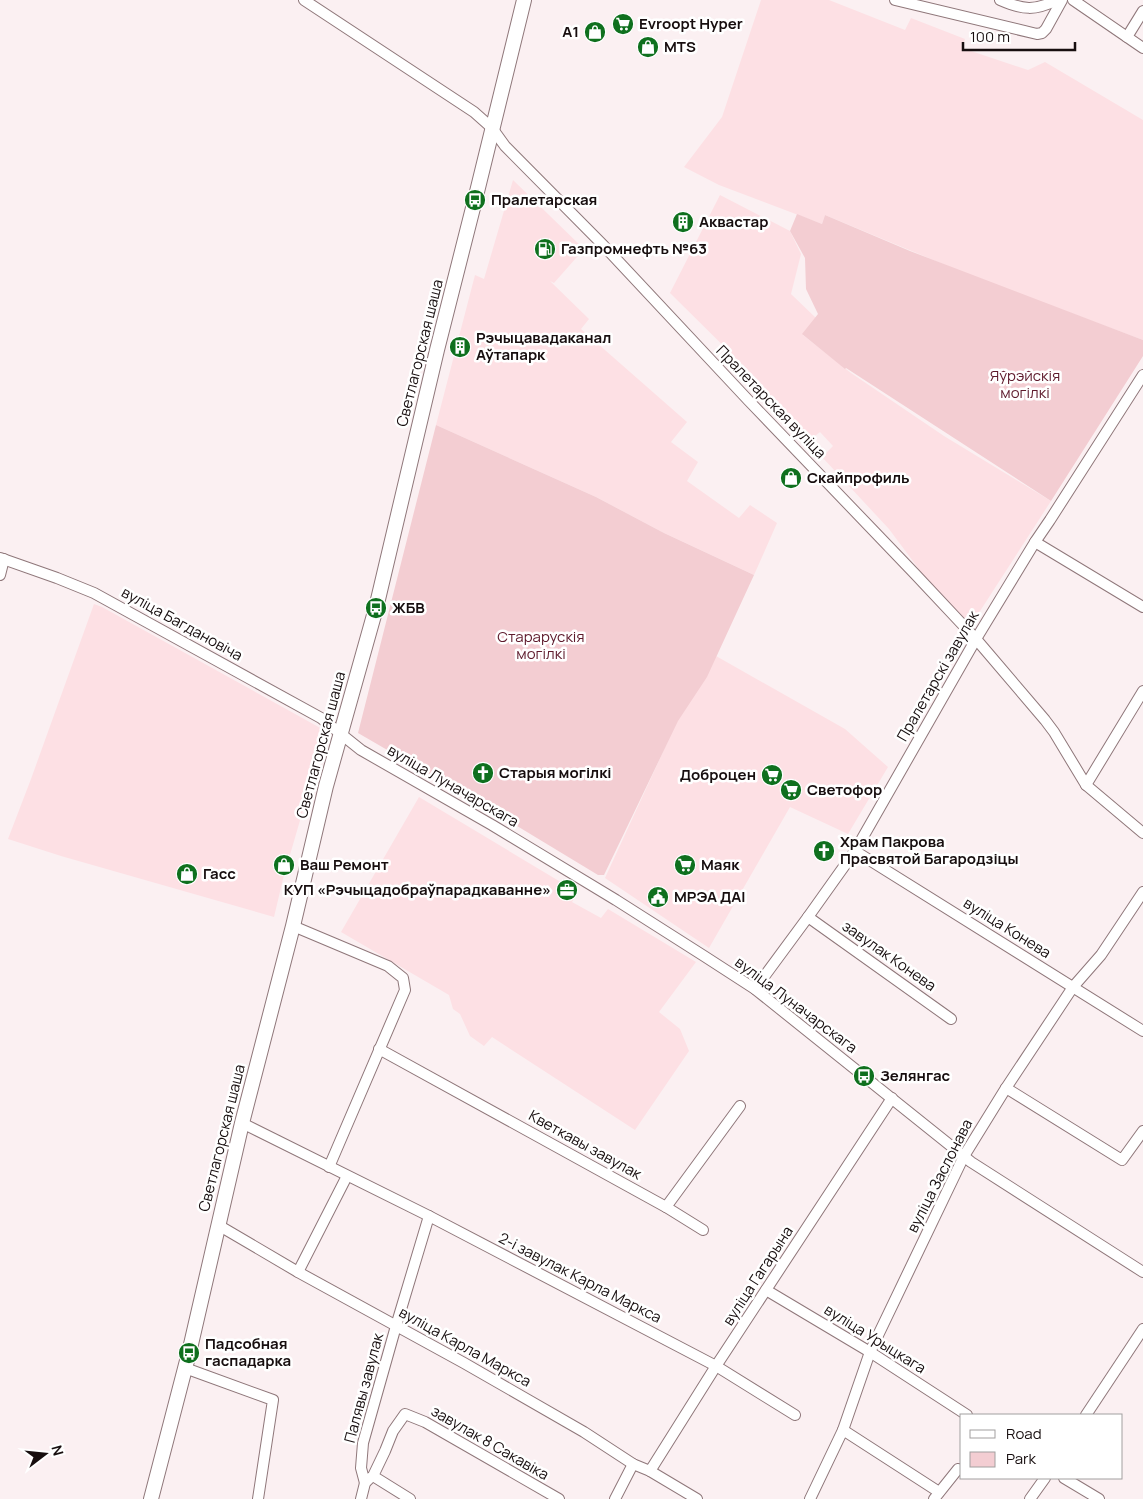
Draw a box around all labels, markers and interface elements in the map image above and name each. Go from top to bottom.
supermarket icon: Evroopt Hyper [611,12,635,36]
place label: Evroopt Hyper [639,13,743,34]
shop icon: A1 [583,20,607,44]
scale bar [963,20,1076,52]
place label: A1 [562,21,579,42]
text: 100 m [970,26,1010,47]
shop icon: MTS [636,35,660,59]
place label: MTS [664,36,696,57]
bus stop icon: Пралетарская [463,188,487,212]
place label: Пралетарская [491,189,597,210]
building icon: Аквастар [671,210,695,234]
place label: Аквастар [699,211,768,232]
fuel station icon: Газпромнефть №63 [533,237,557,261]
place label: Газпромнефть №63 [561,238,707,259]
street label: Светлагорская шаша [391,277,448,429]
place label: Рэчыцавадаканал Аўтапарк [476,327,611,365]
building icon: Рэчыцавадаканал Аўтапарк [448,335,472,359]
street label: Пралетарская вуліца [712,340,831,463]
park label: Яўрэйскія могілкі [990,365,1060,403]
shop icon: Скайпрофиль [779,466,803,490]
place label: Скайпрофиль [807,467,910,488]
street label: вуліца Багдановіча [118,581,247,666]
bus stop icon: ЖБВ [364,596,388,620]
place label: ЖБВ [392,597,425,618]
street label: Пралетарскі завулак [892,606,984,745]
park label: Старарускія могілкі [497,626,585,664]
street label: Светлагорская шаша [291,669,350,821]
street label: вуліца Луначарскага [384,739,523,832]
church icon: Старыя могілкі [471,761,495,785]
place label: Старыя могілкі [499,762,611,783]
supermarket icon: Доброцен [760,763,784,787]
place label: Доброцен [680,764,756,785]
supermarket icon: Светофор [779,778,803,802]
place label: Светофор [807,779,882,800]
place label: Храм Пакрова Прасвятой Багародзіцы [840,831,1018,869]
church icon: Храм Пакрова Прасвятой Багародзіцы [812,839,836,863]
shop icon: Ваш Ремонт [272,853,296,877]
supermarket icon: Маяк [673,853,697,877]
place label: Ваш Ремонт [300,854,389,875]
place label: Маяк [701,854,740,875]
shop icon: Гасс [175,862,199,886]
place label: Гасс [203,863,236,884]
office icon: КУП «Рэчыцадобраўпарадкаванне» [555,878,579,902]
place label: КУП «Рэчыцадобраўпарадкаванне» [284,879,551,900]
public building icon: МРЭА ДАІ [646,885,670,909]
place label: МРЭА ДАІ [674,886,746,907]
street label: вуліца Конева [959,892,1055,963]
street label: завулак Конева [838,915,940,996]
street label: вуліца Луначарскага [731,952,862,1058]
street label: Светлагорская шаша [193,1062,250,1214]
bus stop icon: Зелянгас [852,1064,876,1088]
place label: Зелянгас [880,1065,951,1086]
street label: Кветкавы завулак [525,1105,646,1185]
street label: вуліца Заслонава [902,1115,977,1236]
street label: вуліца Гагарына [718,1222,798,1330]
street label: 2-і завулак Карла Маркса [495,1227,665,1328]
street label: вуліца Урыцкага [820,1299,930,1378]
street label: вуліца Карла Маркса [395,1301,535,1392]
street label: Палявы завулак [339,1330,388,1445]
place label: Падсобная гаспадарка [205,1333,291,1371]
bus stop icon: Падсобная гаспадарка [177,1341,201,1365]
street label: завулак 8 Сакавіка [427,1400,553,1485]
legend [960,1414,1123,1479]
text: Road [1006,1423,1042,1444]
north arrow [20,1429,70,1479]
text: N [47,1443,68,1458]
text: Park [1006,1448,1036,1469]

